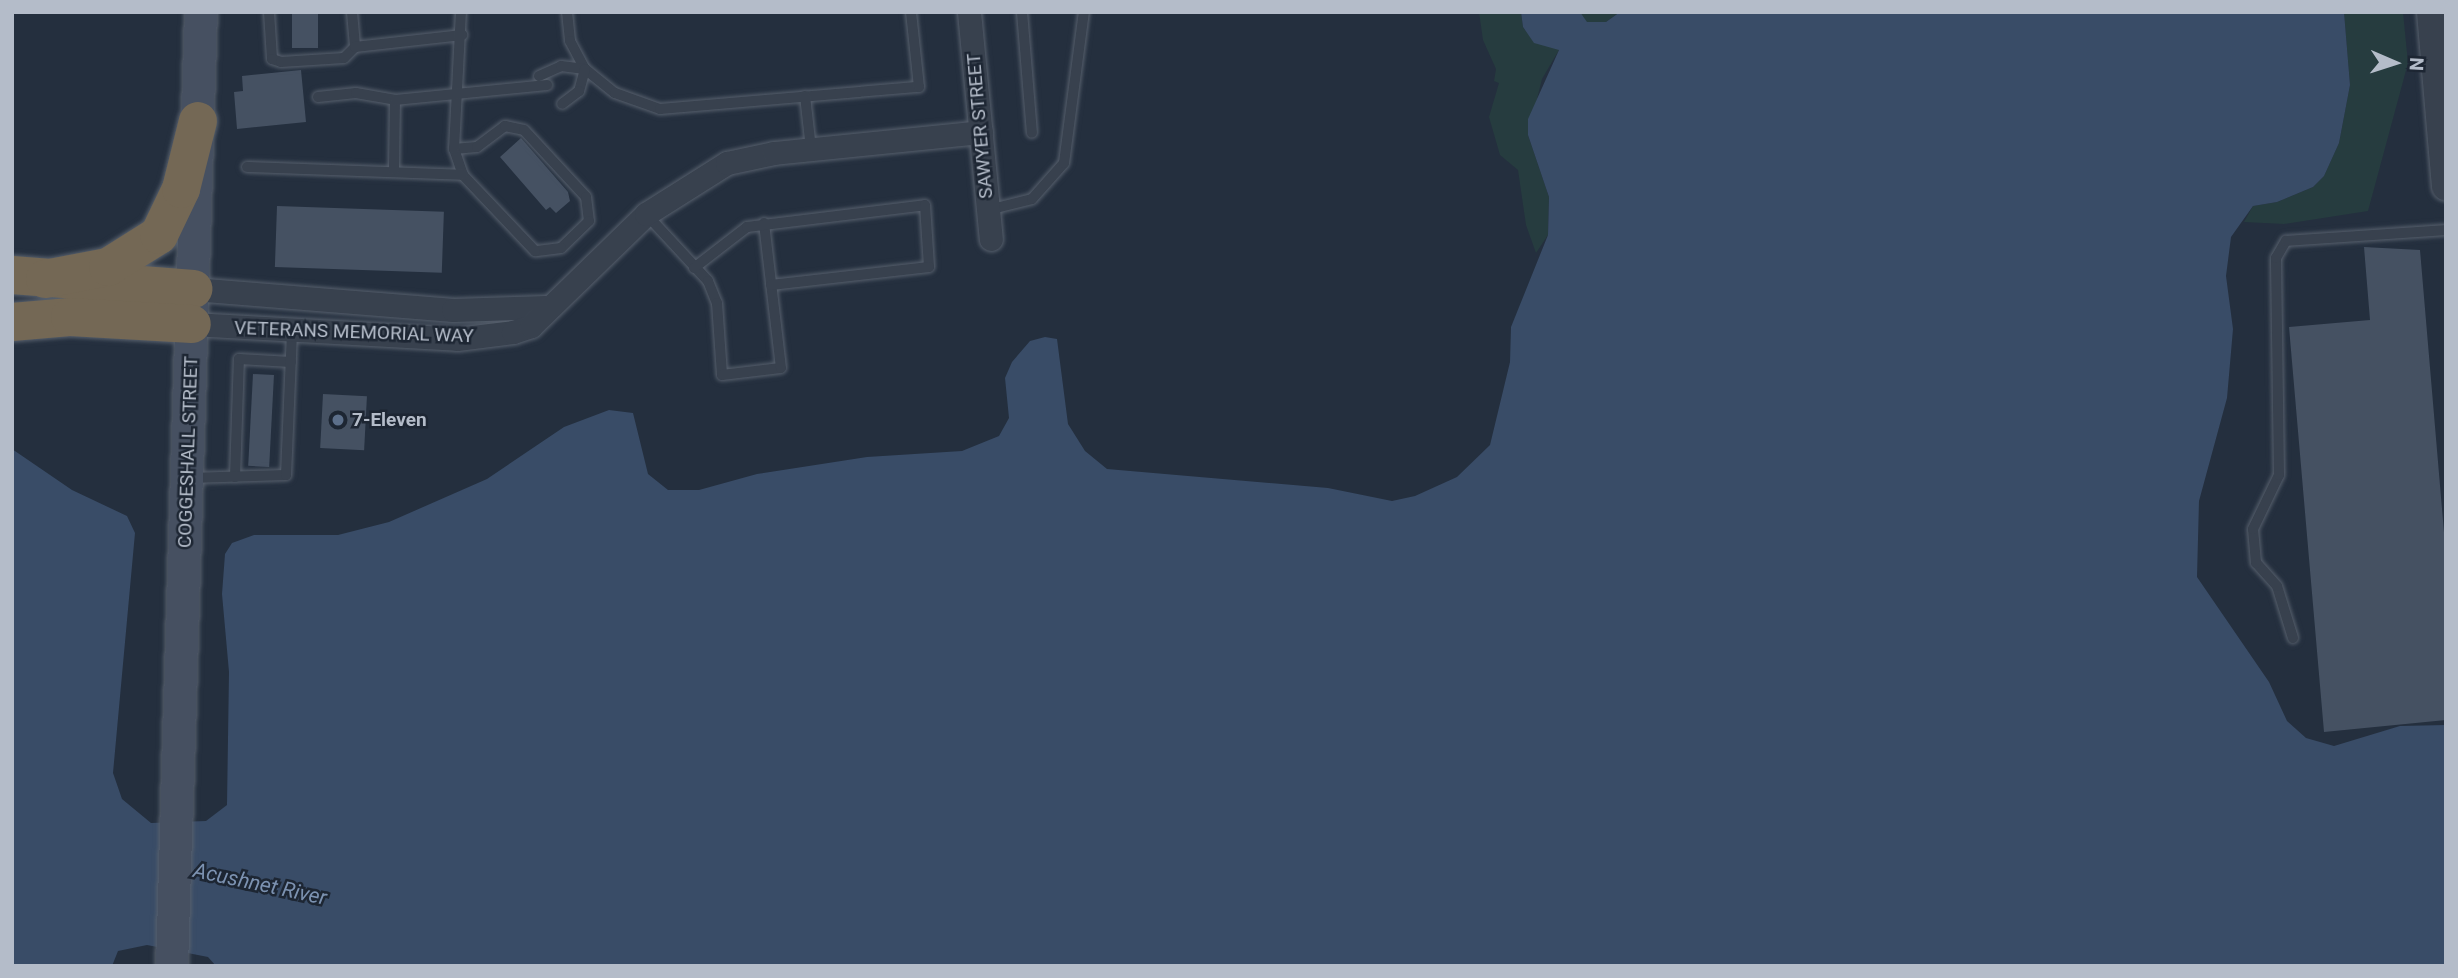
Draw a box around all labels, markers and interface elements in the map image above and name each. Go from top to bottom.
north arrow [2360,28,2430,98]
street label: SAWYER STREET [962,52,998,200]
text: N [2405,57,2428,71]
street label: VETERANS MEMORIAL WAY [234,316,474,348]
street label: COGGESHALL STREET [173,356,203,548]
place label: 7-Eleven [352,409,427,431]
marker: 7-Eleven [330,412,346,428]
water label: Acushnet River [191,858,329,910]

